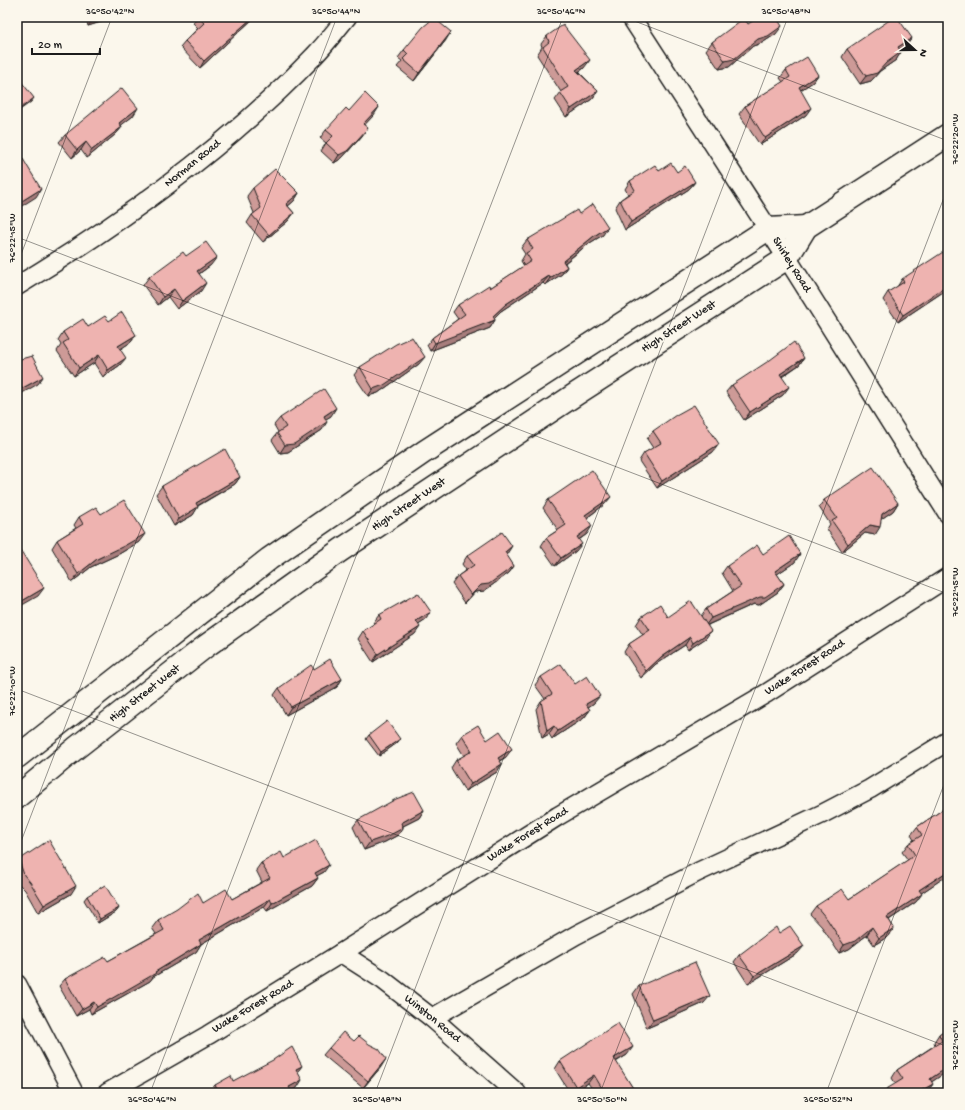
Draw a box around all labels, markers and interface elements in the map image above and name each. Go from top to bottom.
text: 36°50'42"N [85,6,135,18]
text: 36°50'44"N [311,6,361,18]
text: 36°50'46"N [536,6,586,18]
text: 36°50'48"N [760,6,811,18]
scale bar [32,30,100,56]
north arrow [895,30,935,70]
text: 20 m [38,39,63,53]
text: N [916,47,929,58]
text: 76°22'20"W [950,113,962,165]
street label: Norman Road [162,136,225,191]
text: 76°22'15"W [7,213,19,264]
street label: Shirley Road [768,235,814,296]
street label: High Street West [639,297,720,356]
street label: High Street West [369,475,450,535]
text: 76°22'15"W [950,567,962,618]
street label: Wake Forest Road [762,636,848,699]
street label: High Street West [107,661,184,726]
text: 76°22'10"W [7,666,19,717]
street label: Wake Forest Road [485,804,572,865]
street label: Wake Forest Road [210,977,297,1037]
street label: Winston Road [401,992,464,1047]
text: 76°22'10"W [950,1020,962,1071]
text: 36°50'46"N [127,1094,177,1106]
text: 36°50'48"N [351,1094,402,1106]
text: 36°50'50"N [576,1094,627,1106]
text: 36°50'52"N [802,1094,853,1106]

